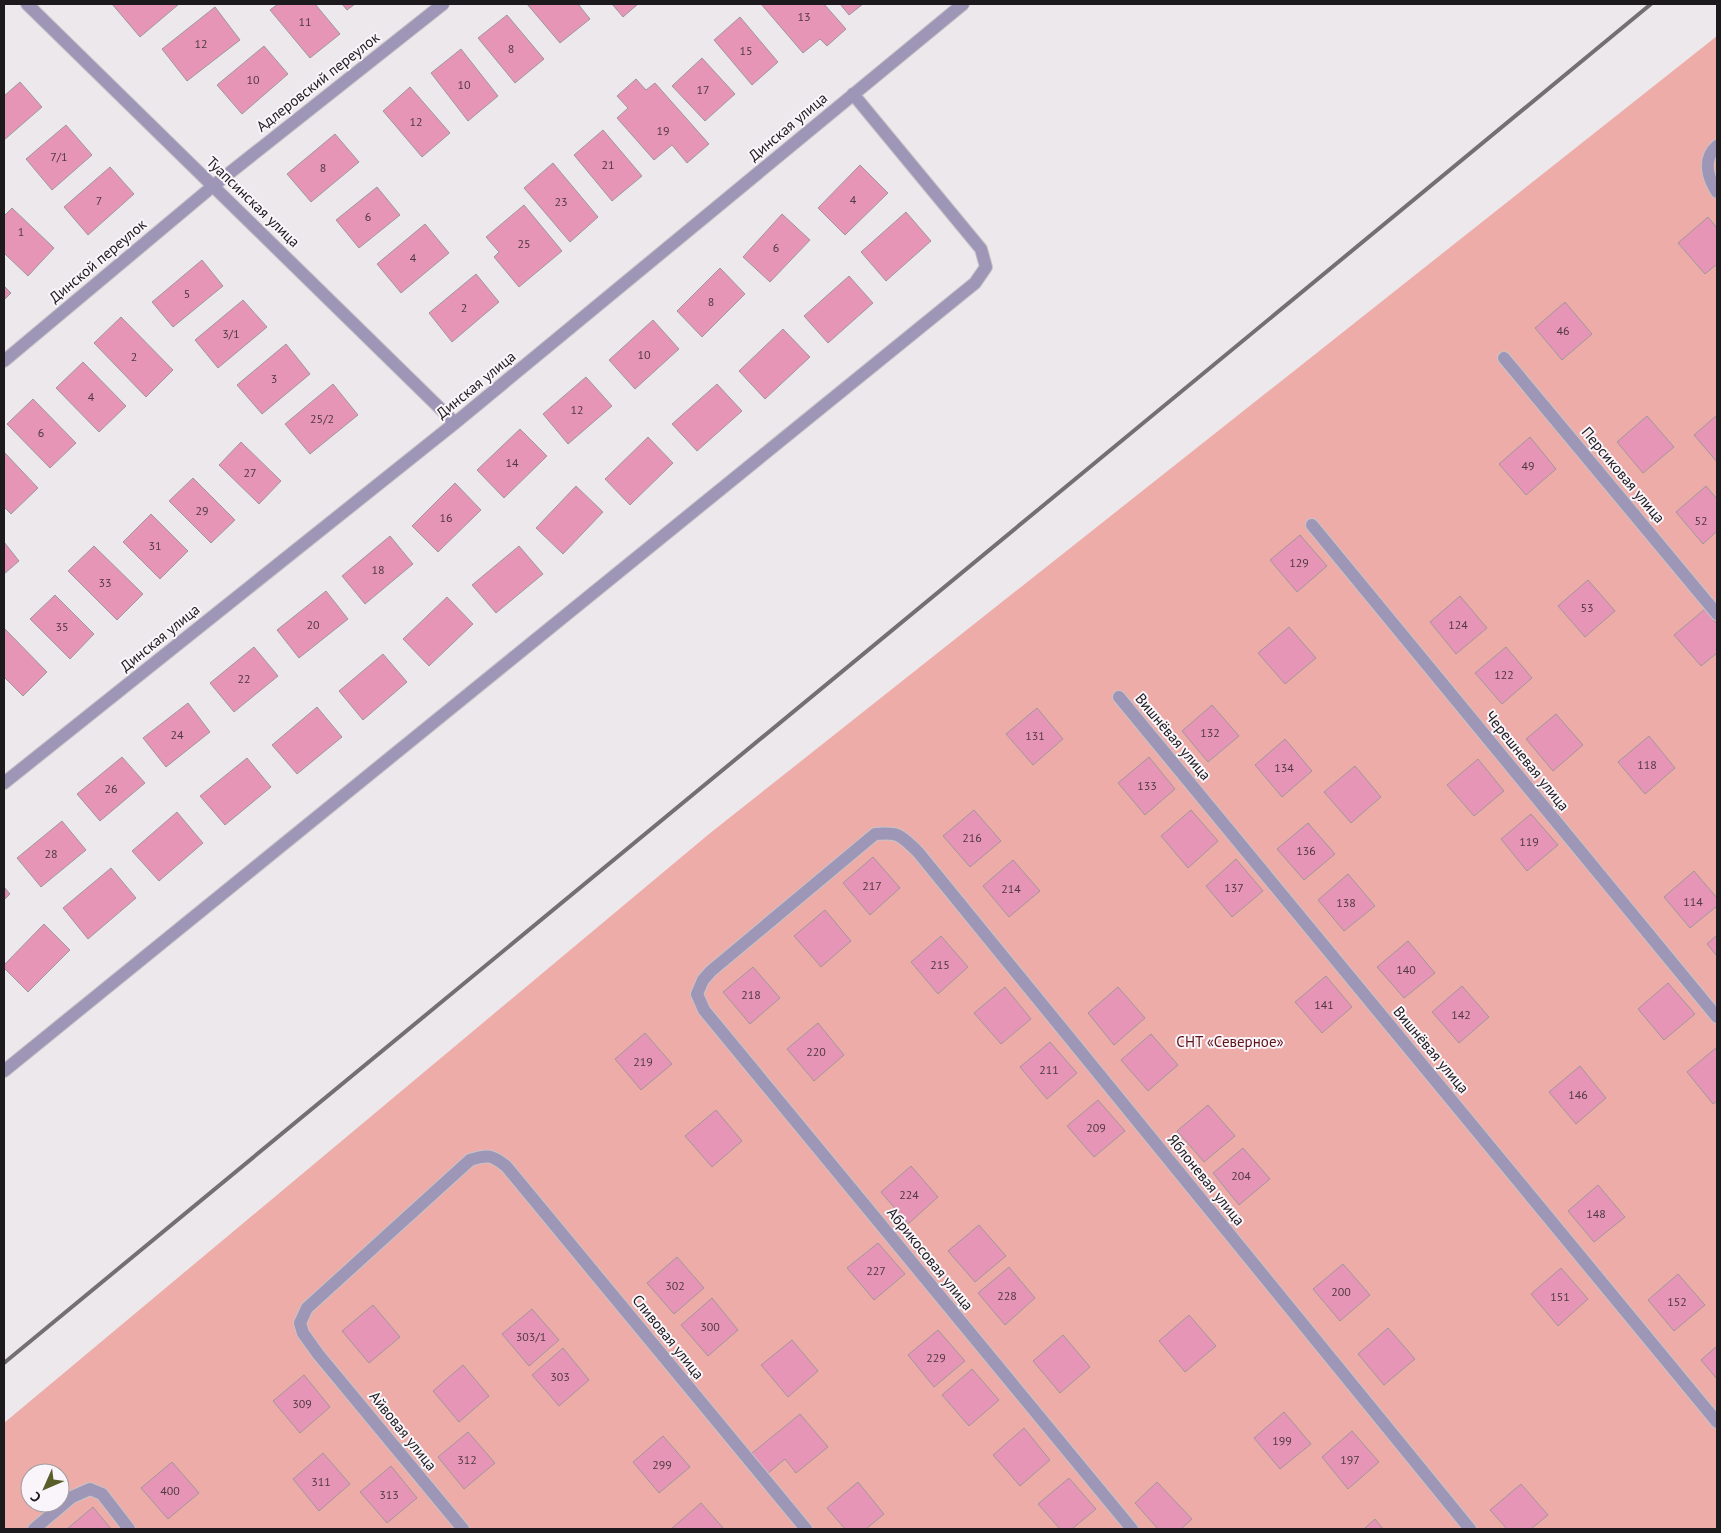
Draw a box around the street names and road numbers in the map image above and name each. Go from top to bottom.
street label: Адлеровский переулок [252,27,384,136]
street label: Динская улица [744,88,831,165]
street label: Туапсинская улица [203,152,304,251]
street label: Динской переулок [45,214,151,307]
street label: Динская улица [432,347,519,423]
street label: Персиковая улица [1578,423,1669,527]
street label: Динская улица [116,600,203,676]
street label: Вишнёвая улица [1131,689,1215,784]
street label: Черешневая улица [1481,707,1574,815]
street label: Вишнёвая улица [1389,1002,1473,1097]
street label: Яблоневая улица [1164,1130,1249,1229]
street label: Абрикосовая улица [883,1203,978,1314]
street label: Сливовая улица [628,1290,708,1383]
street label: Айвовая улица [366,1387,441,1474]

